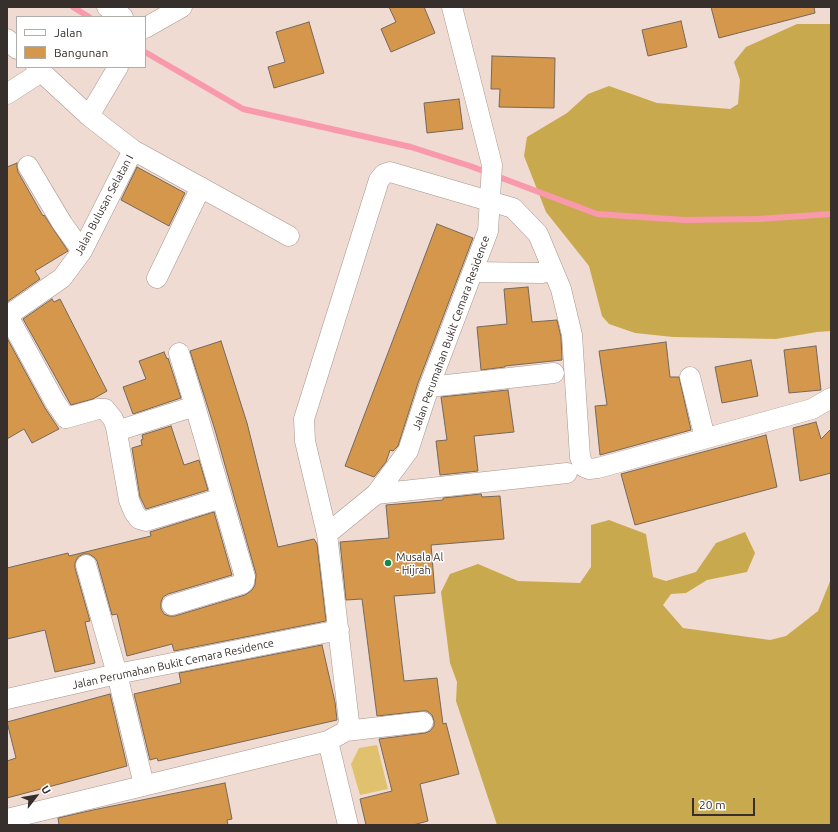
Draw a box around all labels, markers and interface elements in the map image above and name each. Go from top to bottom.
legend [16,16,146,68]
text: Jalan [54,26,82,39]
text: Bangunan [54,46,108,59]
street label: Jalan Bulusan Selatan I [72,152,136,258]
street label: Jalan Perumahan Bukit Cemara Residence [410,234,492,432]
place label: Musala Al - Hijrah [396,550,443,576]
marker: Musala Al - Hijrah [383,558,393,568]
street label: Jalan Perumahan Bukit Cemara Residence [71,636,275,692]
north arrow [16,776,56,816]
text: U [39,783,53,796]
scale bar [694,790,757,816]
text: 20 m [699,798,726,811]

